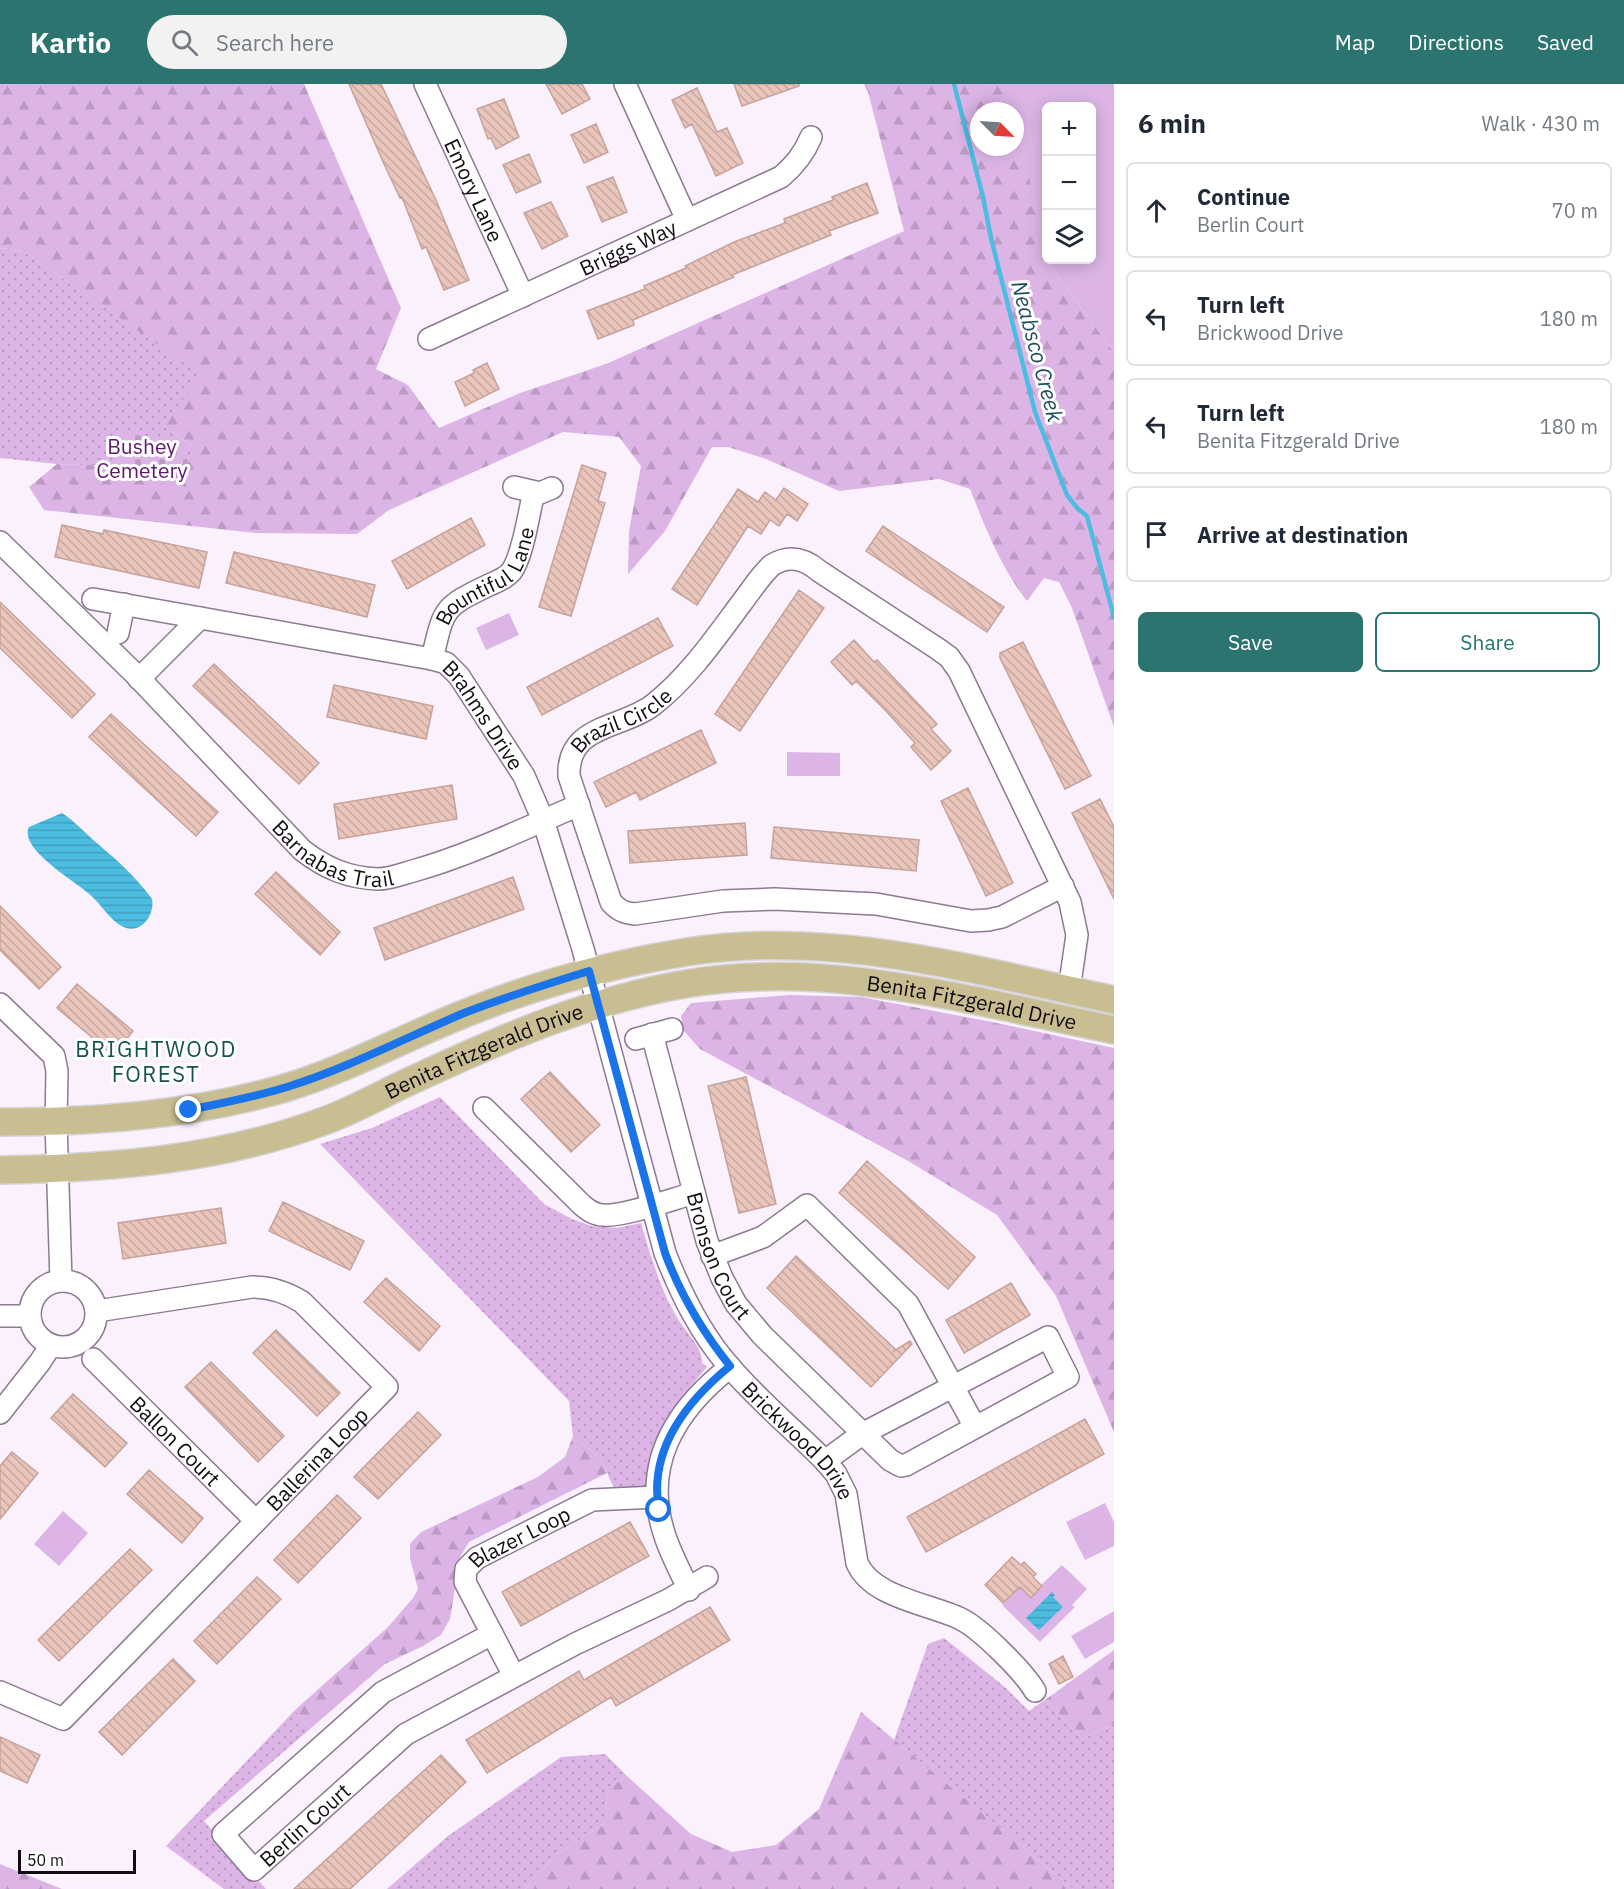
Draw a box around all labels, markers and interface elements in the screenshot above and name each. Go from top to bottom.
search box [147,15,567,69]
text: Kartio [30,24,111,61]
icon: search [168,26,201,59]
text: Search here [216,28,334,57]
text: Map [1335,28,1375,56]
text: Directions [1408,28,1504,56]
text: Saved [1537,28,1594,56]
north arrow [970,102,1024,156]
map controls [1042,102,1096,264]
button: + [1042,102,1096,156]
text: 6 min [1138,106,1206,140]
text: Walk · 430 m [1482,110,1600,137]
street label: Emory Lane [438,134,510,246]
button: − [1042,156,1096,210]
text: Continue [1197,182,1290,211]
icon: ahead [1140,194,1173,227]
text: 70 m [1552,197,1598,224]
button: layers [1042,210,1096,264]
text: Berlin Court [1197,211,1304,238]
street label: Briggs Way [575,213,682,282]
water label: Neabsco Creek [1005,277,1071,425]
text: Turn left [1197,290,1285,319]
icon: left [1140,302,1173,335]
text: 180 m [1540,305,1598,332]
text: Brickwood Drive [1197,319,1343,346]
text: Turn left [1197,398,1285,427]
icon: left [1140,410,1173,443]
text: 180 m [1540,413,1598,440]
text: Benita Fitzgerald Drive [1197,427,1400,454]
park label: Bushey Cemetery [96,432,188,484]
icon: arrive [1140,518,1173,551]
text: Arrive at destination [1197,520,1408,549]
street label: Bountiful Lane [428,524,540,630]
button: Save [1138,612,1363,672]
button: Share [1375,612,1600,672]
street label: Brahms Drive [437,654,530,775]
street label: Brazil Circle [564,681,678,759]
street label: Barnabas Trail [266,813,397,893]
street label: Benita Fitzgerald Drive [865,968,1079,1036]
street label: Benita Fitzgerald Drive [380,997,587,1105]
district label: BRIGHTWOOD FOREST [75,1034,237,1088]
route end [175,1096,201,1122]
street label: Bronson Court [681,1189,757,1325]
street label: Brickwood Drive [736,1375,861,1504]
street label: Ballon Court [124,1390,227,1492]
street label: Ballerina Loop [260,1401,374,1517]
route start [645,1496,671,1522]
street label: Blazer Loop [462,1499,575,1573]
street label: Berlin Court [253,1777,356,1873]
scale bar [18,1847,136,1874]
text: 50 m [27,1850,64,1870]

